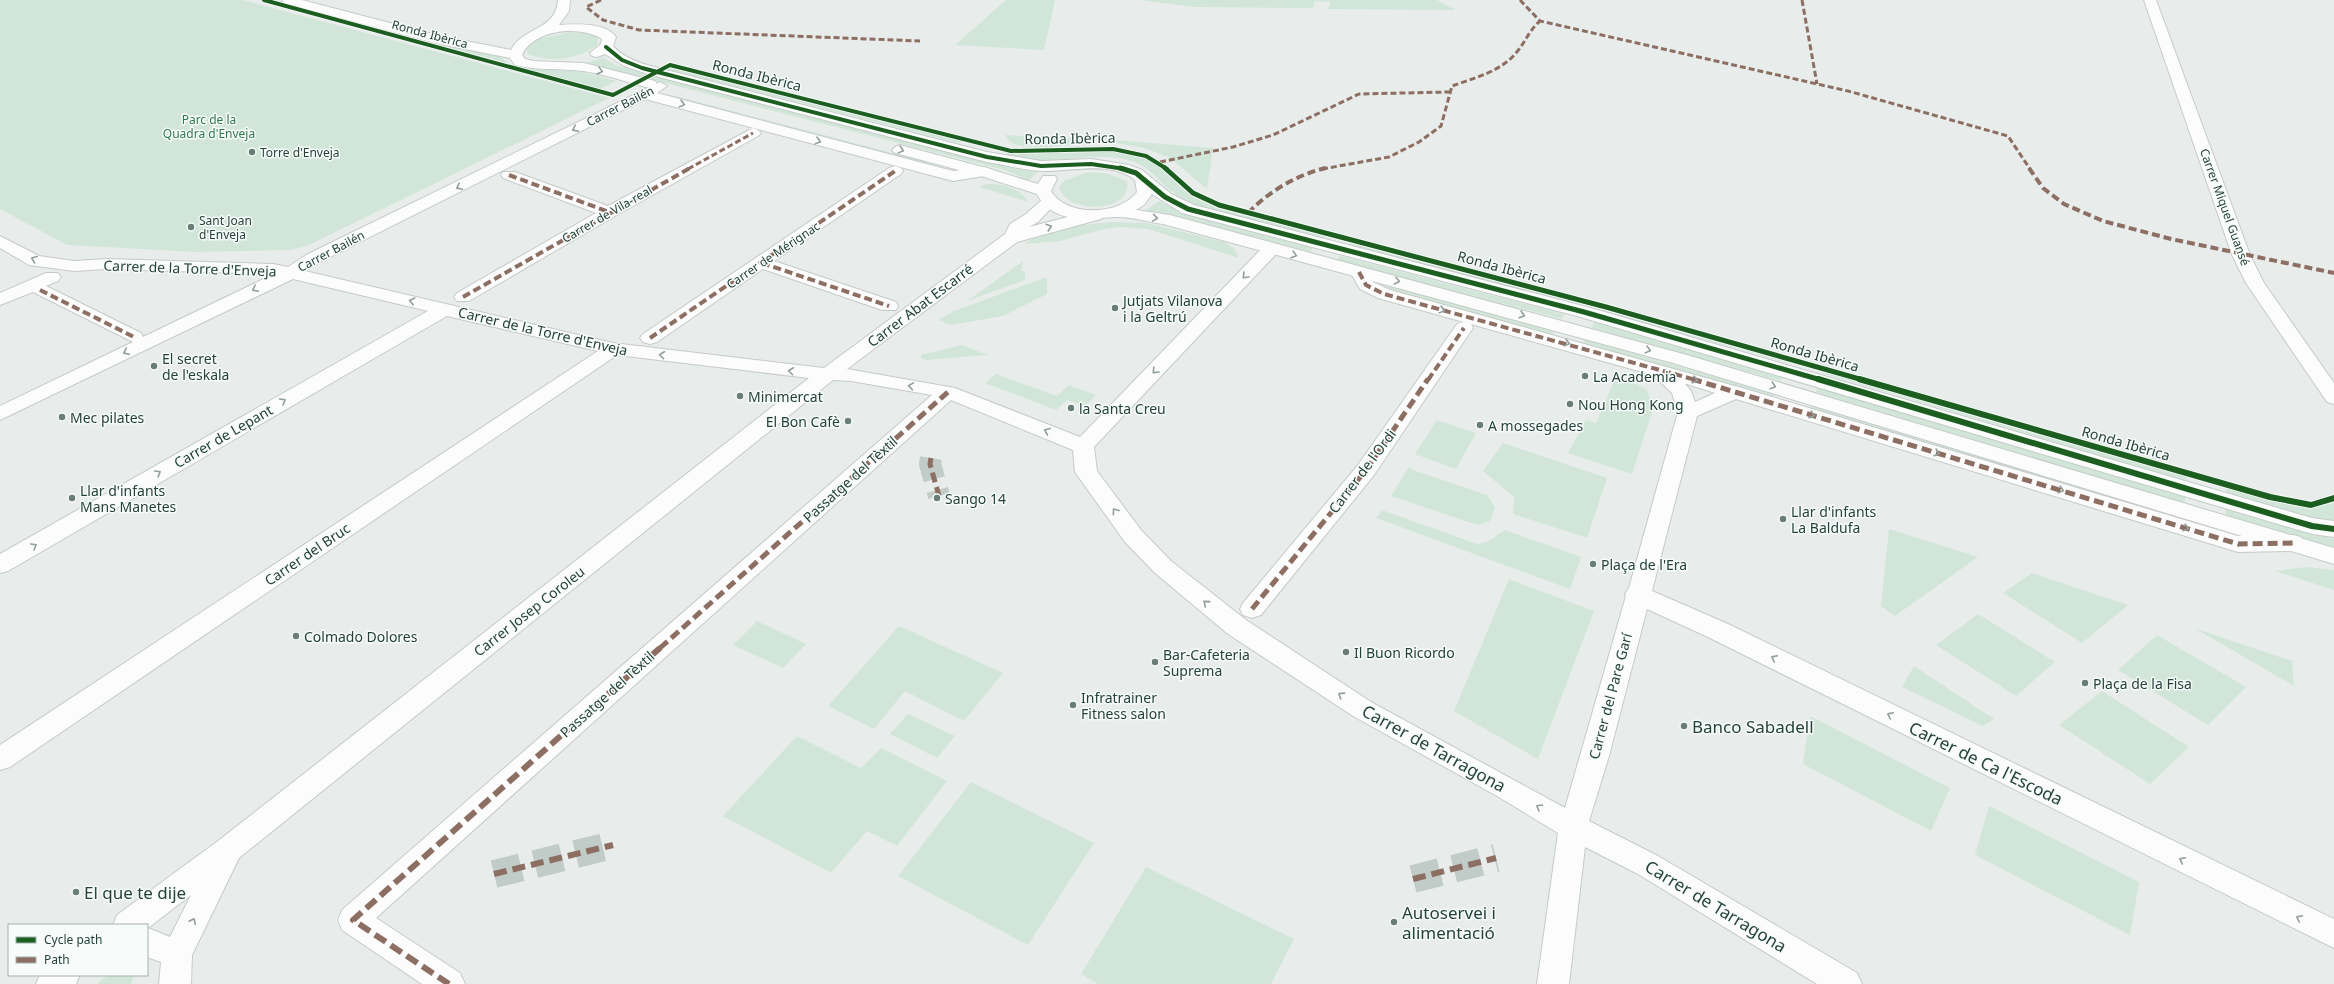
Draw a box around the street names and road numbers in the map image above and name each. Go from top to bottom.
street label: Ronda Ibèrica [390,16,470,52]
street label: Ronda Ibèrica [710,55,804,95]
street label: Carrer Bailén [583,82,657,130]
street label: Ronda Ibèrica [1024,128,1116,148]
street label: Carrer Miquel Guansé [2196,146,2254,268]
street label: Carrer de Vila-real [559,181,655,247]
street label: Carrer de Mérignac [723,217,823,293]
street label: Carrer Bailén [294,226,368,276]
street label: Ronda Ibèrica [1456,246,1548,288]
street label: Carrer de la Torre d'Enveja [103,255,277,281]
street label: Carrer Abat Escarré [863,259,977,351]
street label: Carrer de la Torre d'Enveja [456,302,630,360]
street label: Ronda Ibèrica [1769,332,1861,376]
street label: Carrer de Lepant [170,400,276,472]
street label: Ronda Ibèrica [2080,421,2172,465]
street label: Carrer de l'Ordi [1324,425,1400,517]
street label: Passatge del Tèxtil [799,432,901,526]
street label: Carrer del Bruc [261,518,354,590]
street label: Carrer Josep Coroleu [470,562,588,660]
street label: Carrer del Pare Garí [1584,630,1636,761]
street label: Passatge del Tèxtil [556,647,658,741]
street label: Carrer de Tarragona [1358,699,1510,797]
street label: Carrer de Ca l'Escoda [1905,716,2067,810]
street label: Carrer de Tarragona [1641,855,1791,957]

